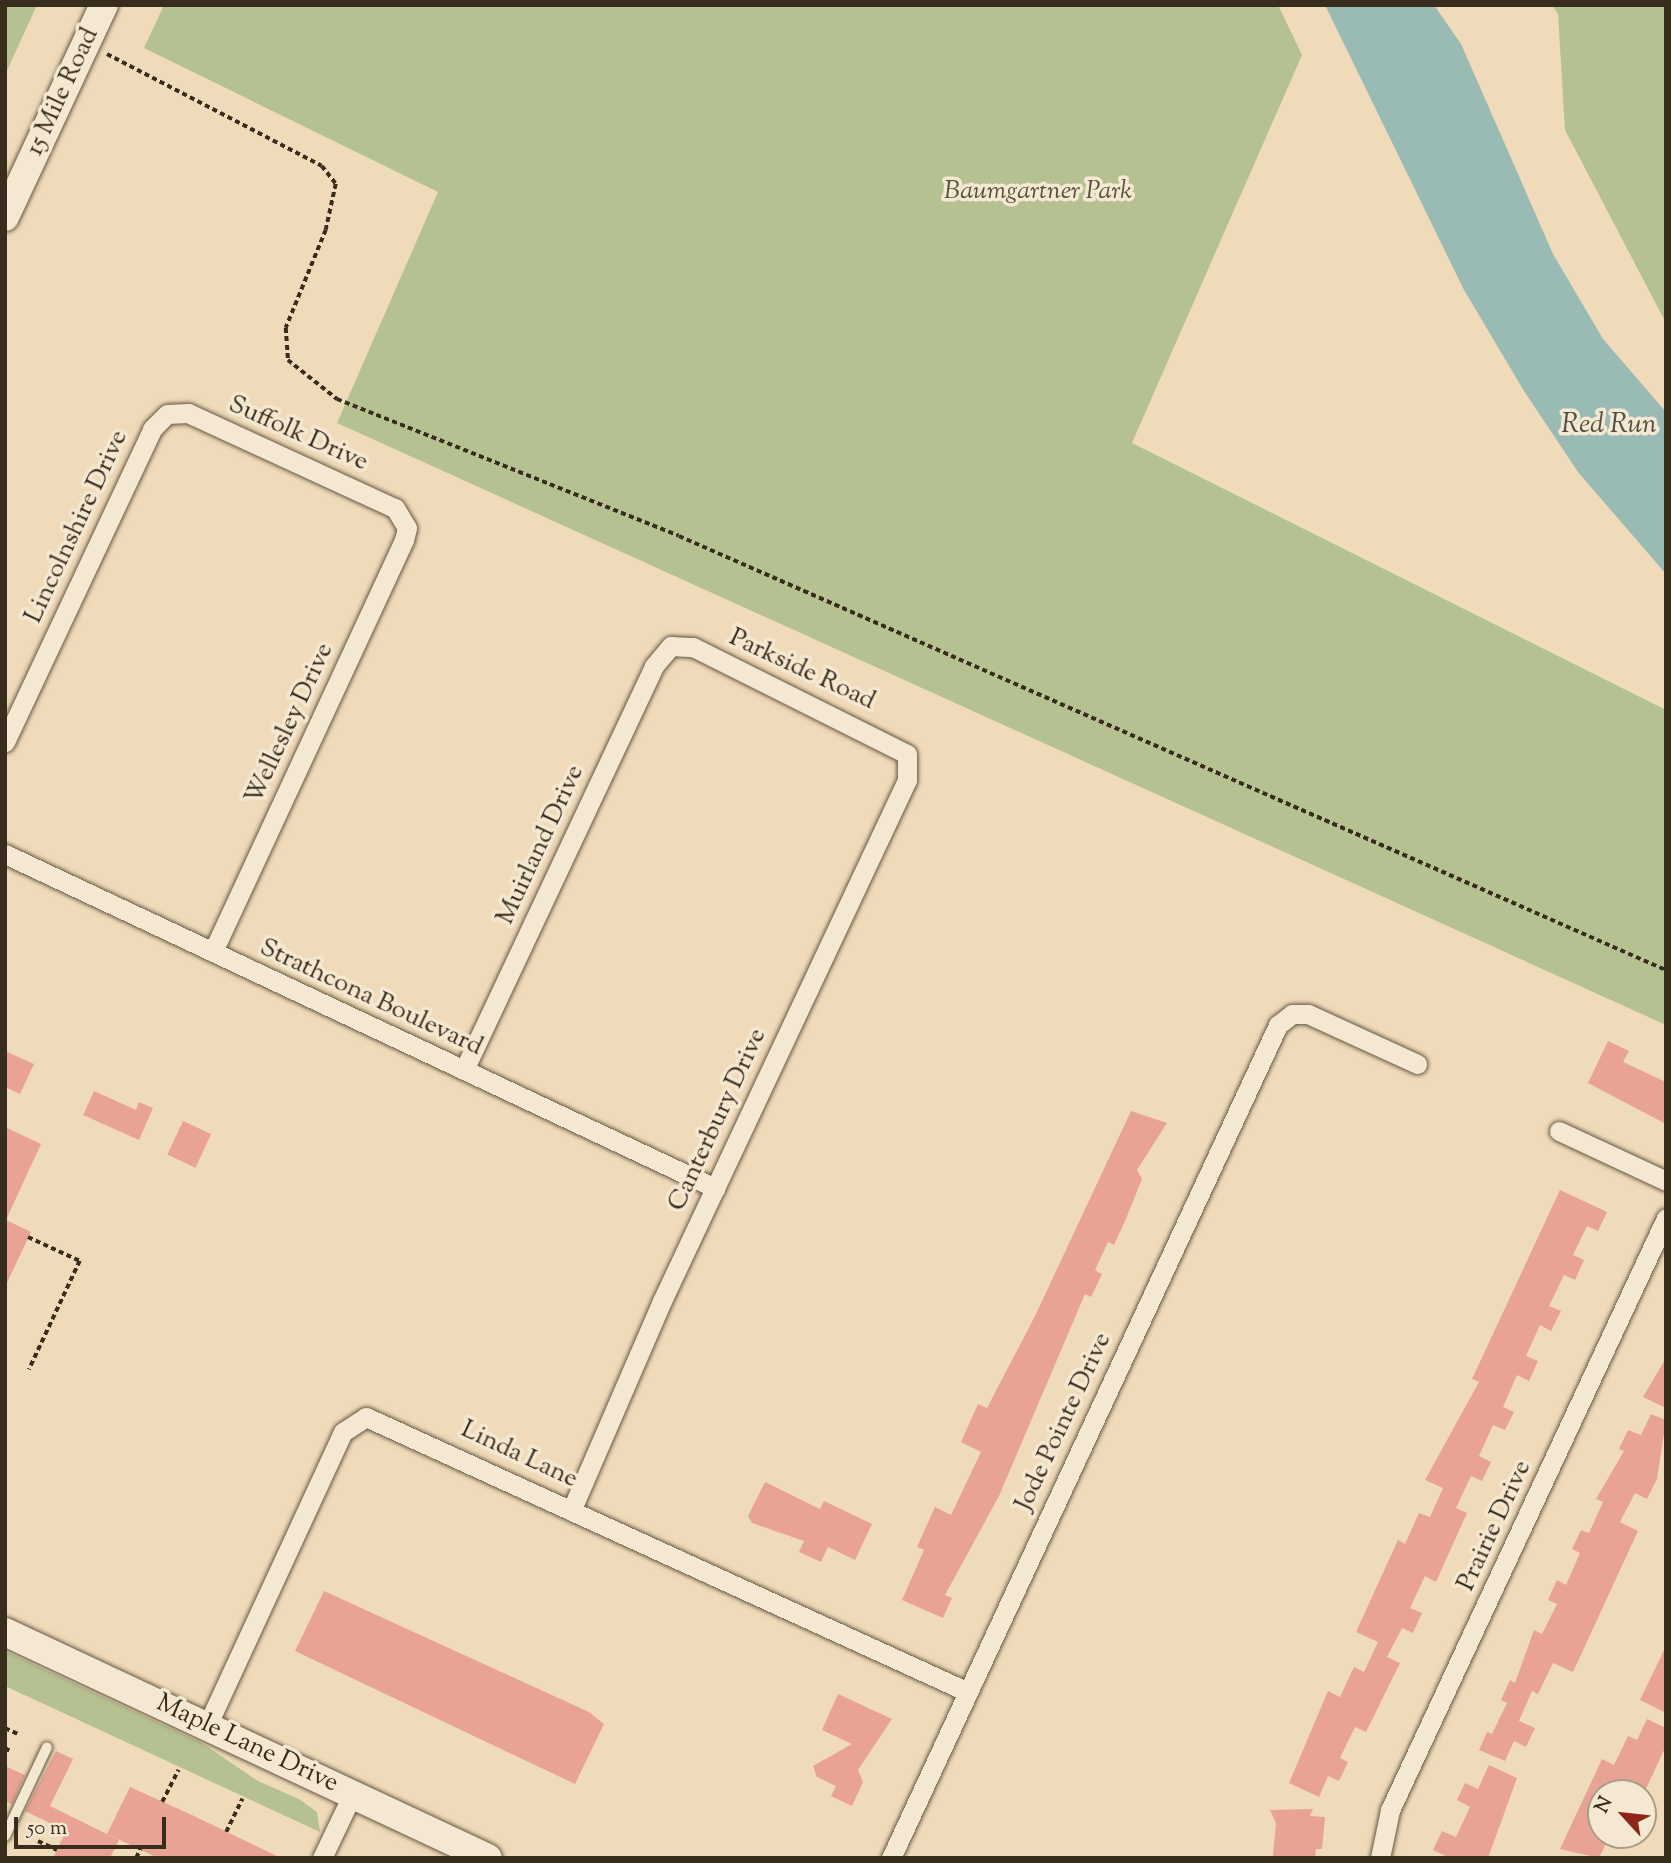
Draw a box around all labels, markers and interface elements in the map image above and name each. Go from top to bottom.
street label: 15 Mile Road [20,23,106,161]
park label: Baumgartner Park [944,176,1132,208]
street label: Suffolk Drive [223,389,373,479]
water label: Red Run [1561,408,1657,442]
street label: Lincolnshire Drive [19,426,135,628]
street label: Parkside Road [724,623,880,717]
street label: Wellesley Drive [239,638,341,810]
street label: Muirland Drive [490,760,592,930]
street label: Strathcona Boulevard [254,933,488,1063]
street label: Canterbury Drive [662,1024,774,1216]
street label: Jode Pointe Drive [1009,1328,1119,1516]
street label: Linda Lane [456,1414,582,1496]
street label: Prairie Drive [1451,1456,1539,1596]
street label: Maple Lane Drive [151,1688,343,1800]
north arrow [1587,1779,1657,1849]
text: N [1589,1792,1620,1818]
scale bar [18,1804,170,1848]
text: 50 m [27,1814,67,1844]

